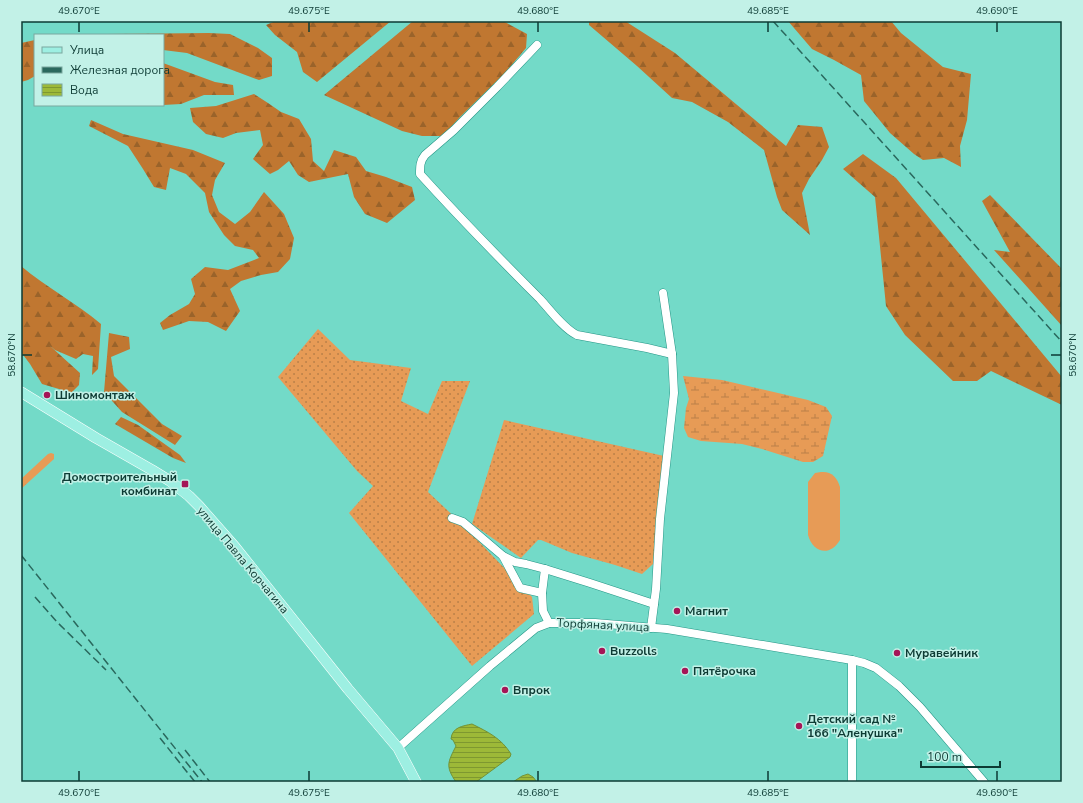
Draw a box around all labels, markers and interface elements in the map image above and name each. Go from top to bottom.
text: 49.670°E [58,4,100,18]
text: 49.675°E [288,4,330,18]
text: 49.680°E [517,4,559,18]
text: 49.685°E [747,4,789,18]
text: 49.690°E [976,4,1018,18]
legend [34,34,164,106]
text: Улица [69,42,104,58]
text: Железная дорога [70,62,170,78]
text: Вода [70,82,98,98]
text: 58.670°N [5,333,19,377]
text: 58.670°N [1066,333,1080,377]
place label: Шиномонтаж [55,387,134,403]
marker: Шиномонтаж [42,390,52,400]
place label: Домостроительный комбинат [62,469,177,499]
marker: Домостроительный комбинат [180,479,190,489]
street label: улица Павла Корчагина [193,503,293,617]
place label: Магнит [685,603,728,619]
marker: Магнит [672,606,682,616]
street label: Торфяная улица [556,615,650,635]
place label: Buzzolls [610,643,657,659]
place label: Муравейник [905,645,978,661]
marker: Buzzolls [597,646,607,656]
marker: Муравейник [892,648,902,658]
place label: Пятёрочка [693,663,756,679]
marker: Пятёрочка [680,666,690,676]
place label: Впрок [513,682,550,698]
marker: Впрок [500,685,510,695]
place label: Детский сад № 166 "Аленушка" [807,711,903,741]
marker: Детский сад № 166 "Аленушка" [794,721,804,731]
scale bar [921,743,1000,769]
text: 100 m [927,749,962,765]
text: 49.670°E [58,786,100,800]
text: 49.675°E [288,786,330,800]
text: 49.680°E [517,786,559,800]
text: 49.685°E [747,786,789,800]
text: 49.690°E [976,786,1018,800]

